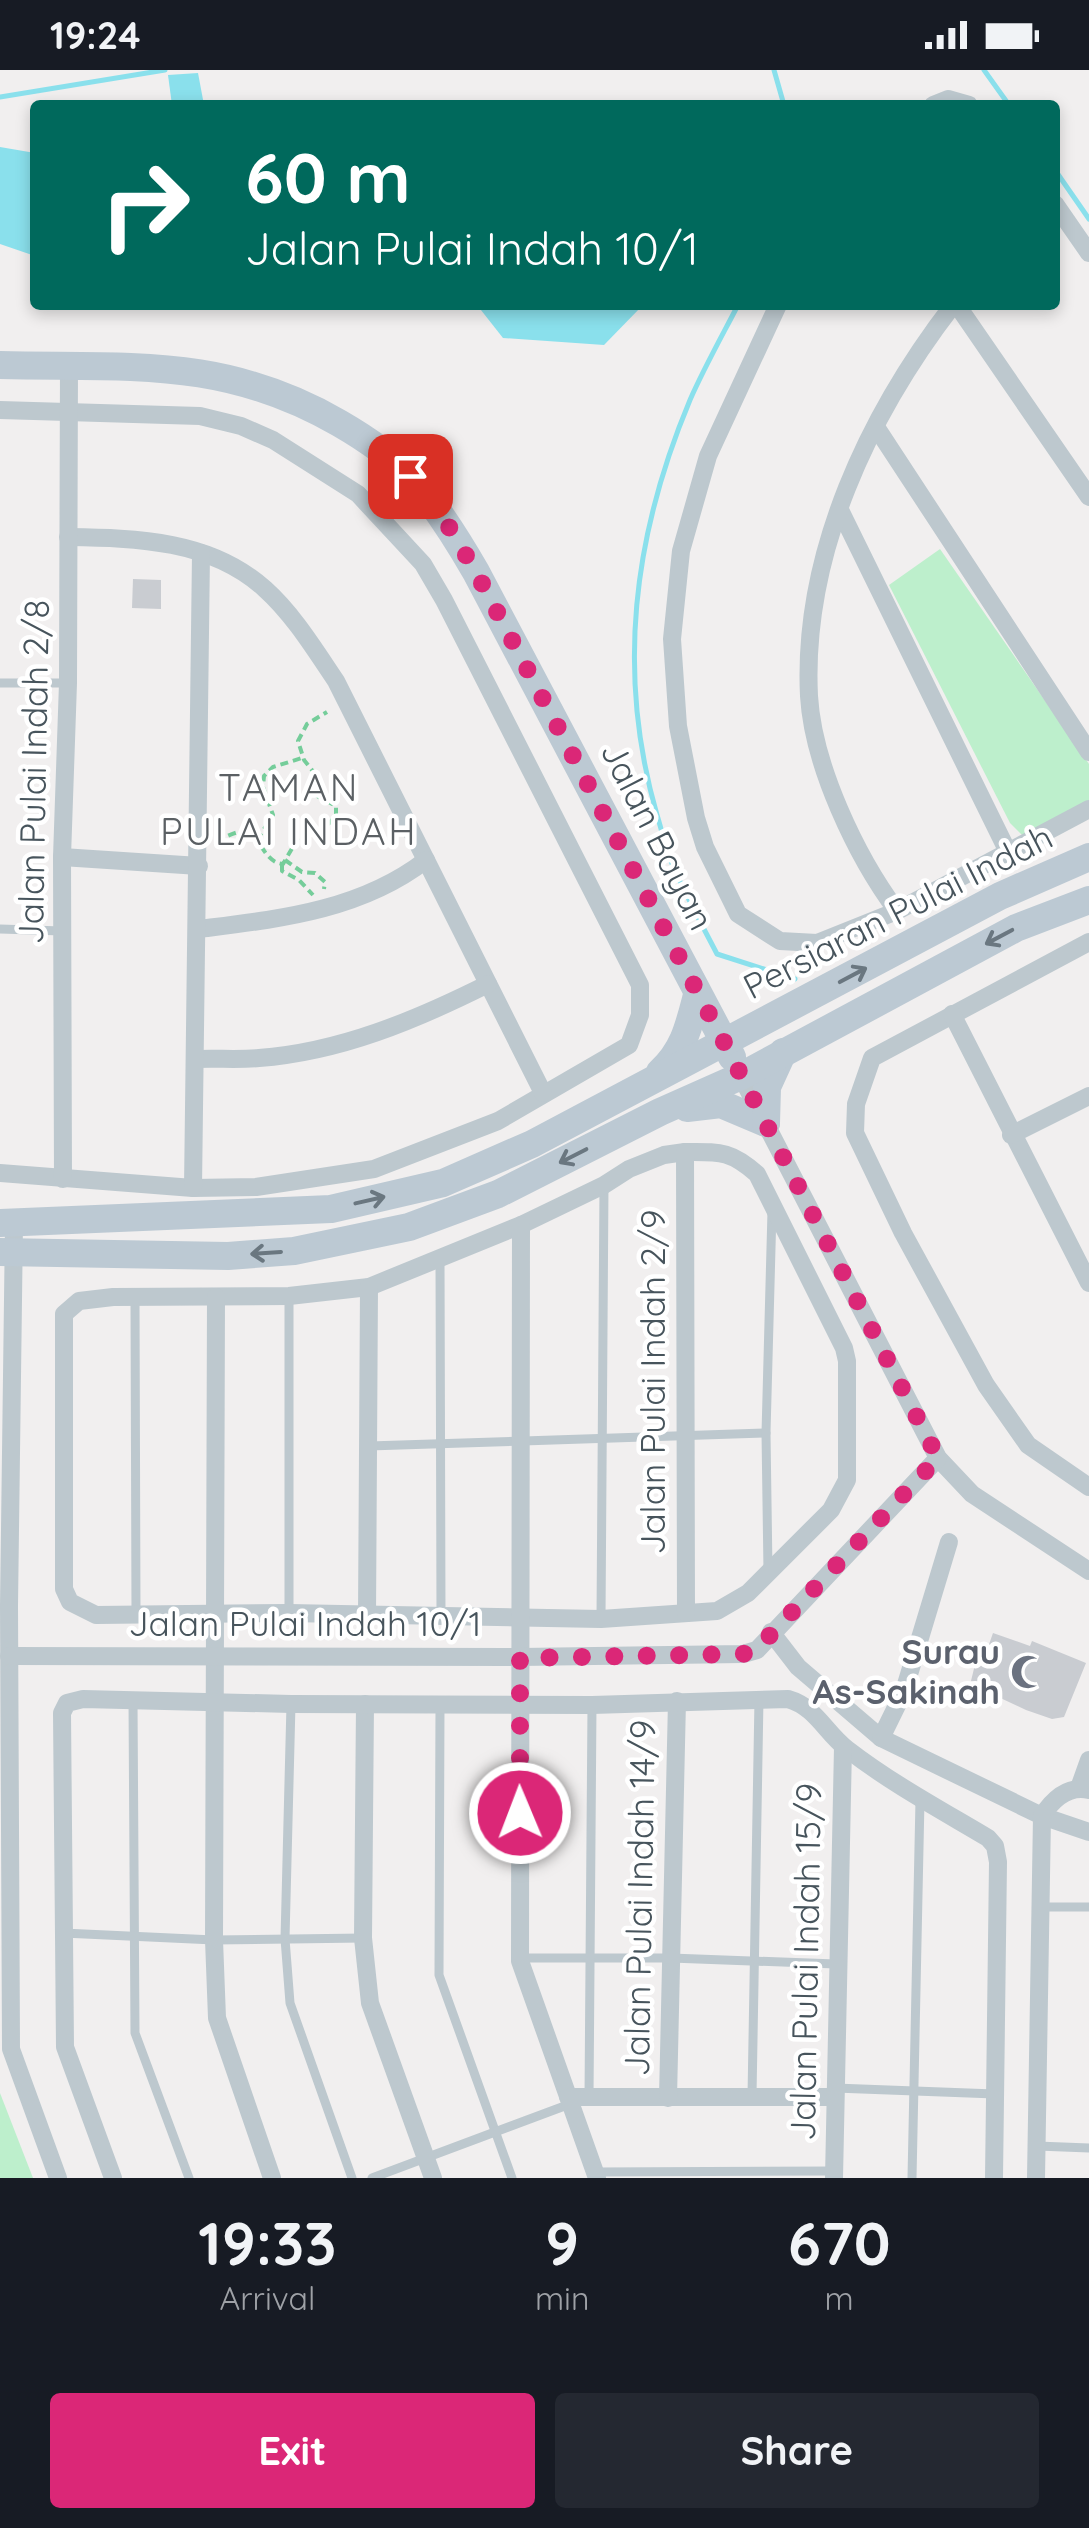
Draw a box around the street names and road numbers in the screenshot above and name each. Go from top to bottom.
street label: Jalan Pulai Indah 2/8 [8,599,58,945]
street label: Jalan Bayan [592,734,724,937]
street label: Persiaran Pulai Indah [736,814,1060,1008]
street label: Jalan Pulai Indah 2/9 [630,1209,674,1555]
street label: Jalan Pulai Indah 10/1 [128,1601,482,1645]
street label: Jalan Pulai Indah 14/9 [614,1719,664,2077]
street label: Jalan Pulai Indah 15/9 [780,1783,830,2141]

